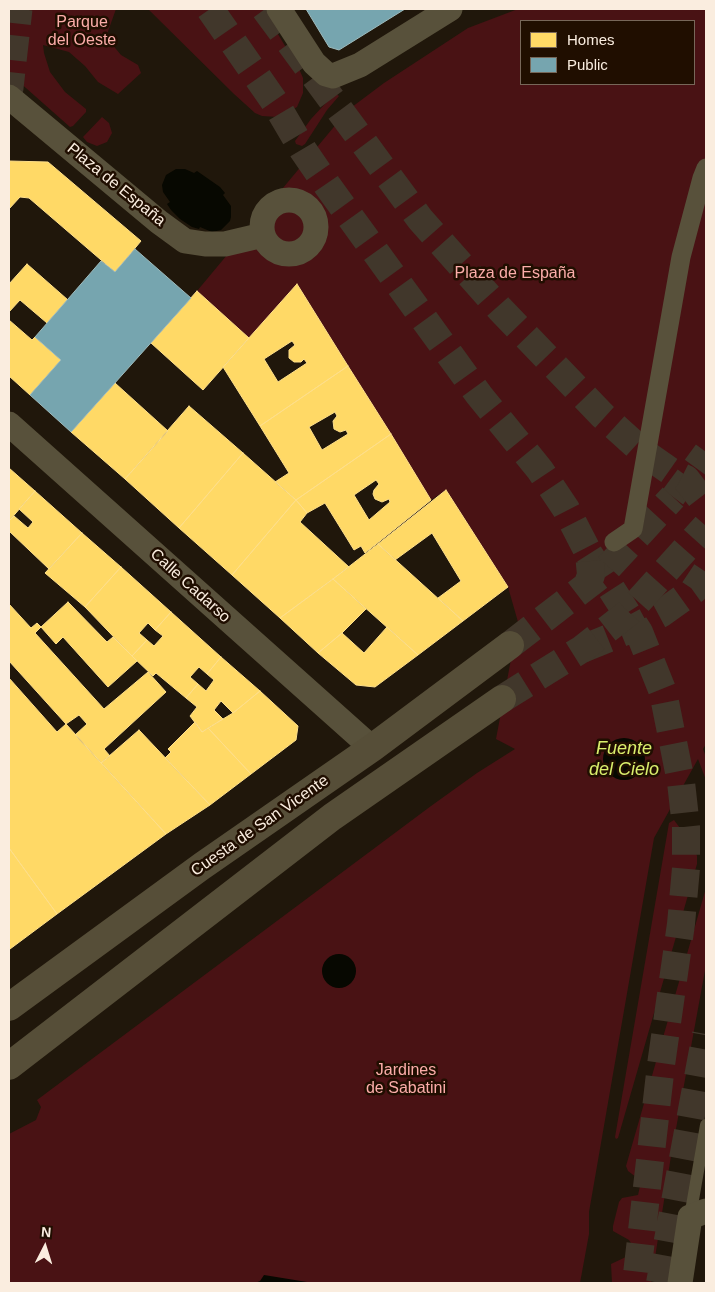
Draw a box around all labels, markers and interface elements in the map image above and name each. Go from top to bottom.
park label: Parque del Oeste [48,13,116,51]
legend [520,20,695,85]
text: Homes [567,31,615,48]
text: Public [567,56,608,73]
street label: Plaza de España [63,139,169,231]
park label: Plaza de España [455,264,575,284]
street label: Calle Cadarso [146,545,234,627]
water label: Fuente del Cielo [589,738,659,781]
street label: Cuesta de San Vicente [188,771,332,881]
park label: Jardines de Sabatini [366,1061,446,1099]
north arrow [20,1222,70,1272]
text: N [41,1224,52,1240]

